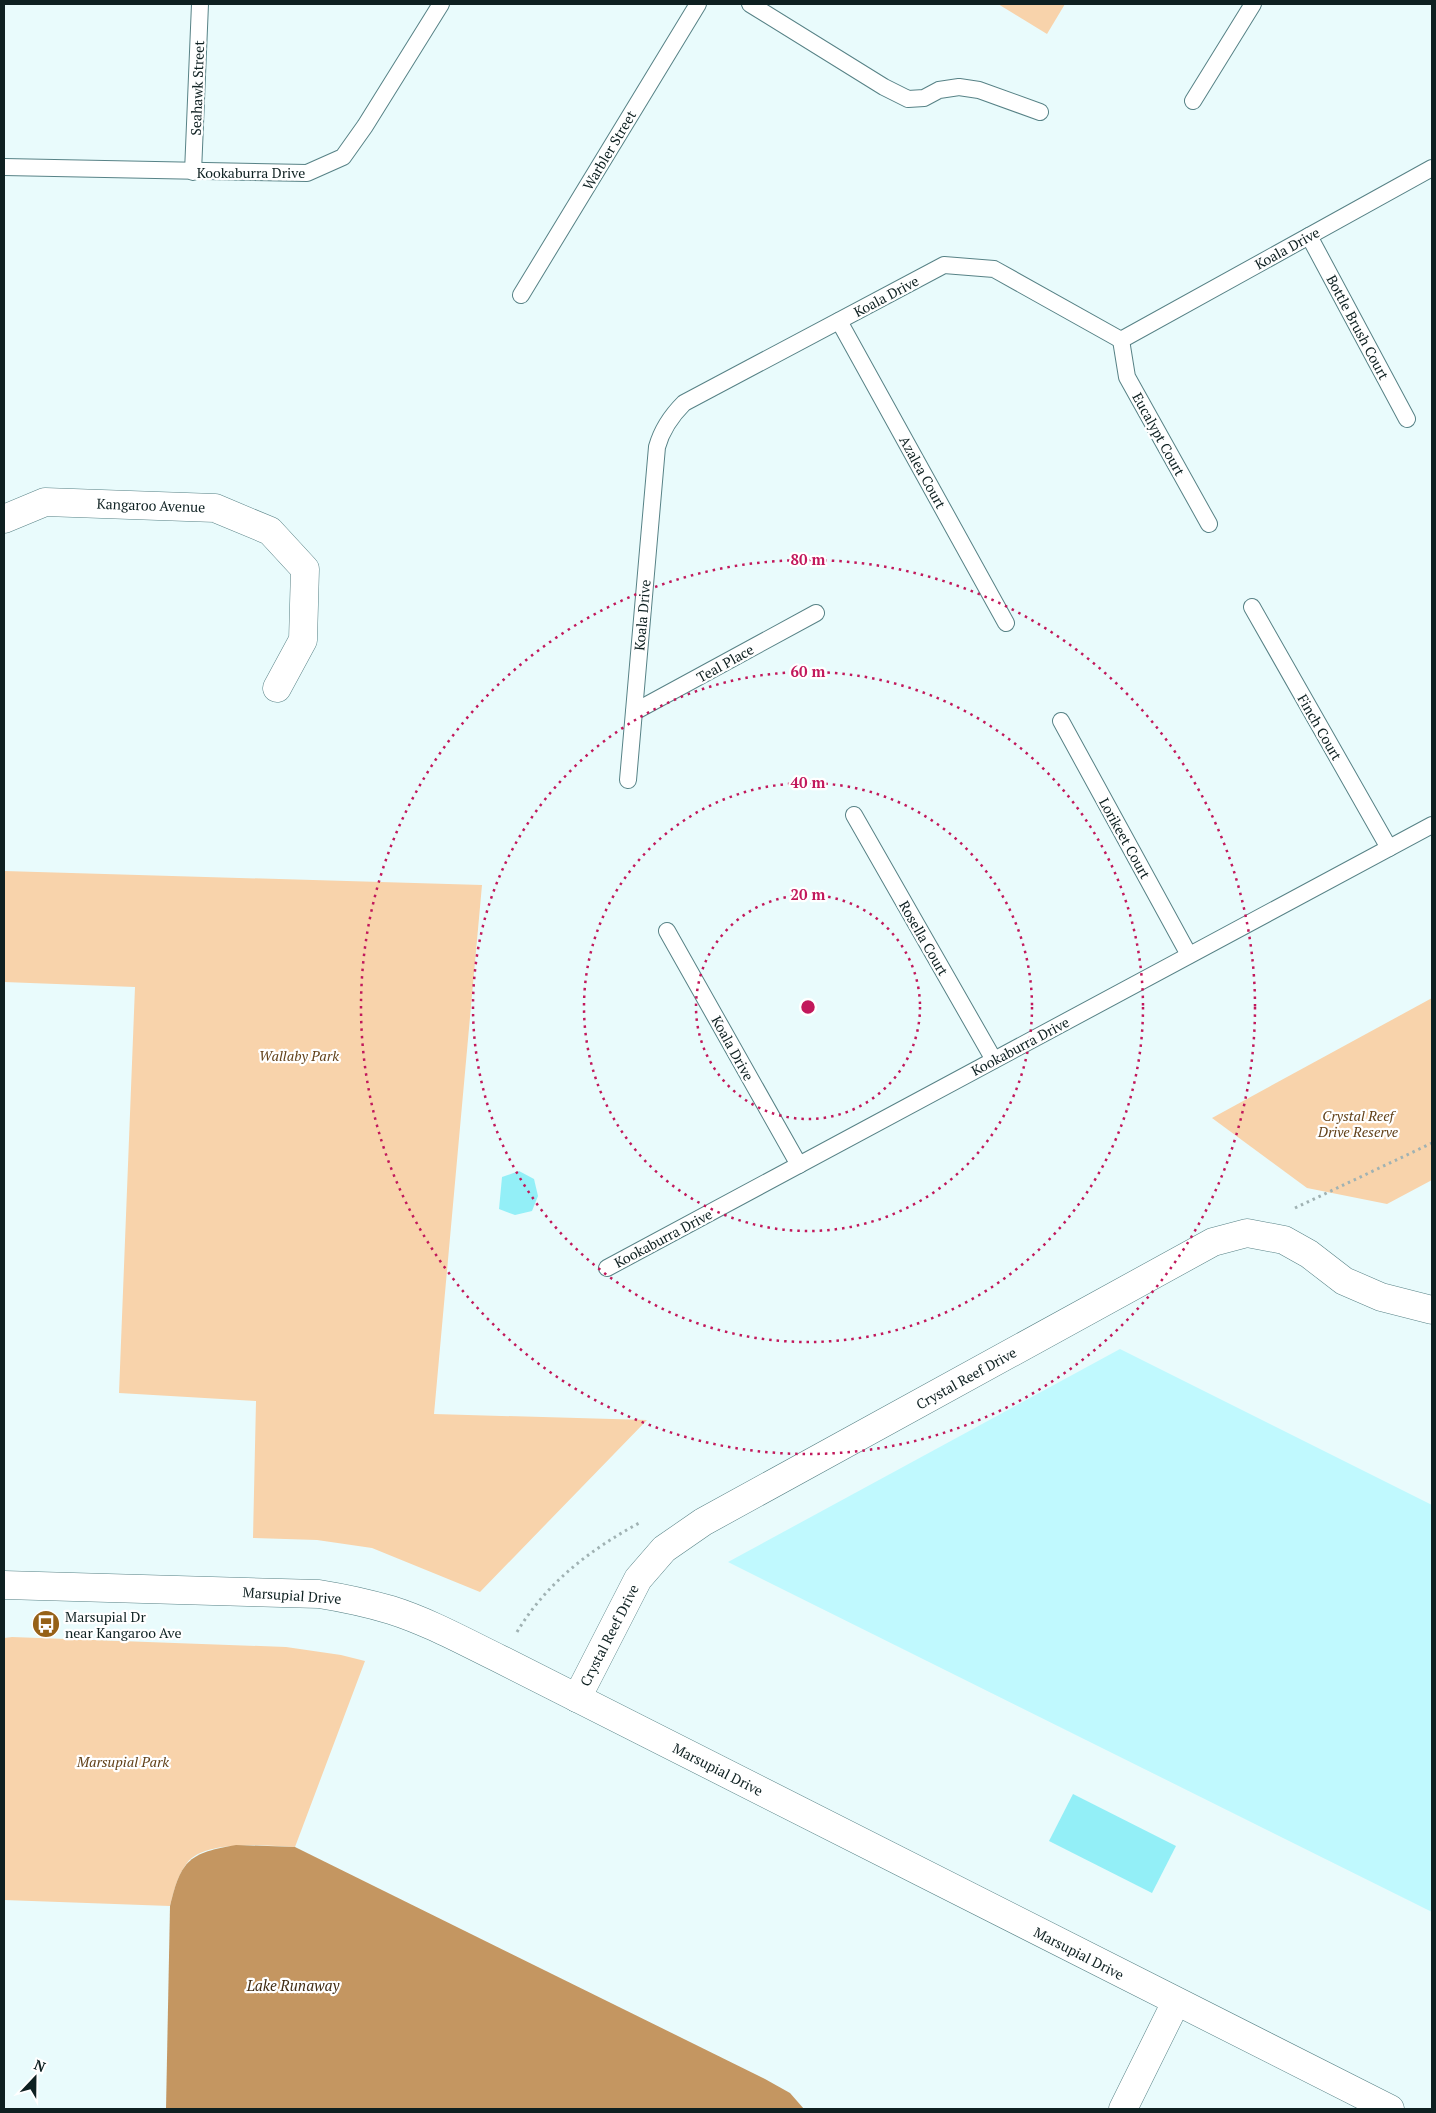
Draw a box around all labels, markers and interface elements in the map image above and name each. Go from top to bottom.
street label: Seahawk Street [186,39,208,136]
street label: Warbler Street [578,106,641,193]
street label: Kookaburra Drive [197,163,305,182]
street label: Koala Drive [1251,222,1323,274]
street label: Koala Drive [850,271,922,321]
street label: Bottle Brush Court [1322,271,1394,383]
street label: Eucalypt Court [1128,389,1190,480]
street label: Azalea Court [895,432,951,512]
street label: Kangaroo Avenue [96,494,206,516]
text: 80 m [791,549,826,569]
street label: Koala Drive [629,579,655,651]
street label: Teal Place [693,640,757,686]
text: 60 m [791,661,826,681]
street label: Finch Court [1293,690,1347,764]
text: 40 m [791,772,826,792]
street label: Lorikeet Court [1095,794,1155,883]
text: 20 m [791,884,826,904]
street label: Rosella Court [895,897,953,980]
centre of rings [799,998,817,1016]
street label: Koala Drive [707,1012,759,1084]
street label: Kookaburra Drive [968,1012,1072,1080]
park label: Wallaby Park [259,1046,339,1065]
park label: Crystal Reef Drive Reserve [1317,1106,1399,1141]
street label: Kookaburra Drive [611,1204,715,1272]
street label: Crystal Reef Drive [912,1343,1020,1413]
street label: Crystal Reef Drive [575,1581,643,1689]
street label: Marsupial Drive [242,1582,342,1608]
place label: Marsupial Dr near Kangaroo Ave [65,1607,182,1642]
bus stop icon: Marsupial Dr near Kangaroo Ave [31,1609,61,1639]
street label: Marsupial Drive [670,1738,766,1800]
park label: Marsupial Park [76,1752,169,1771]
street label: Marsupial Drive [1031,1922,1127,1984]
water label: Lake Runaway [246,1975,340,1995]
north arrow [10,2053,60,2103]
text: N [32,2055,49,2076]

